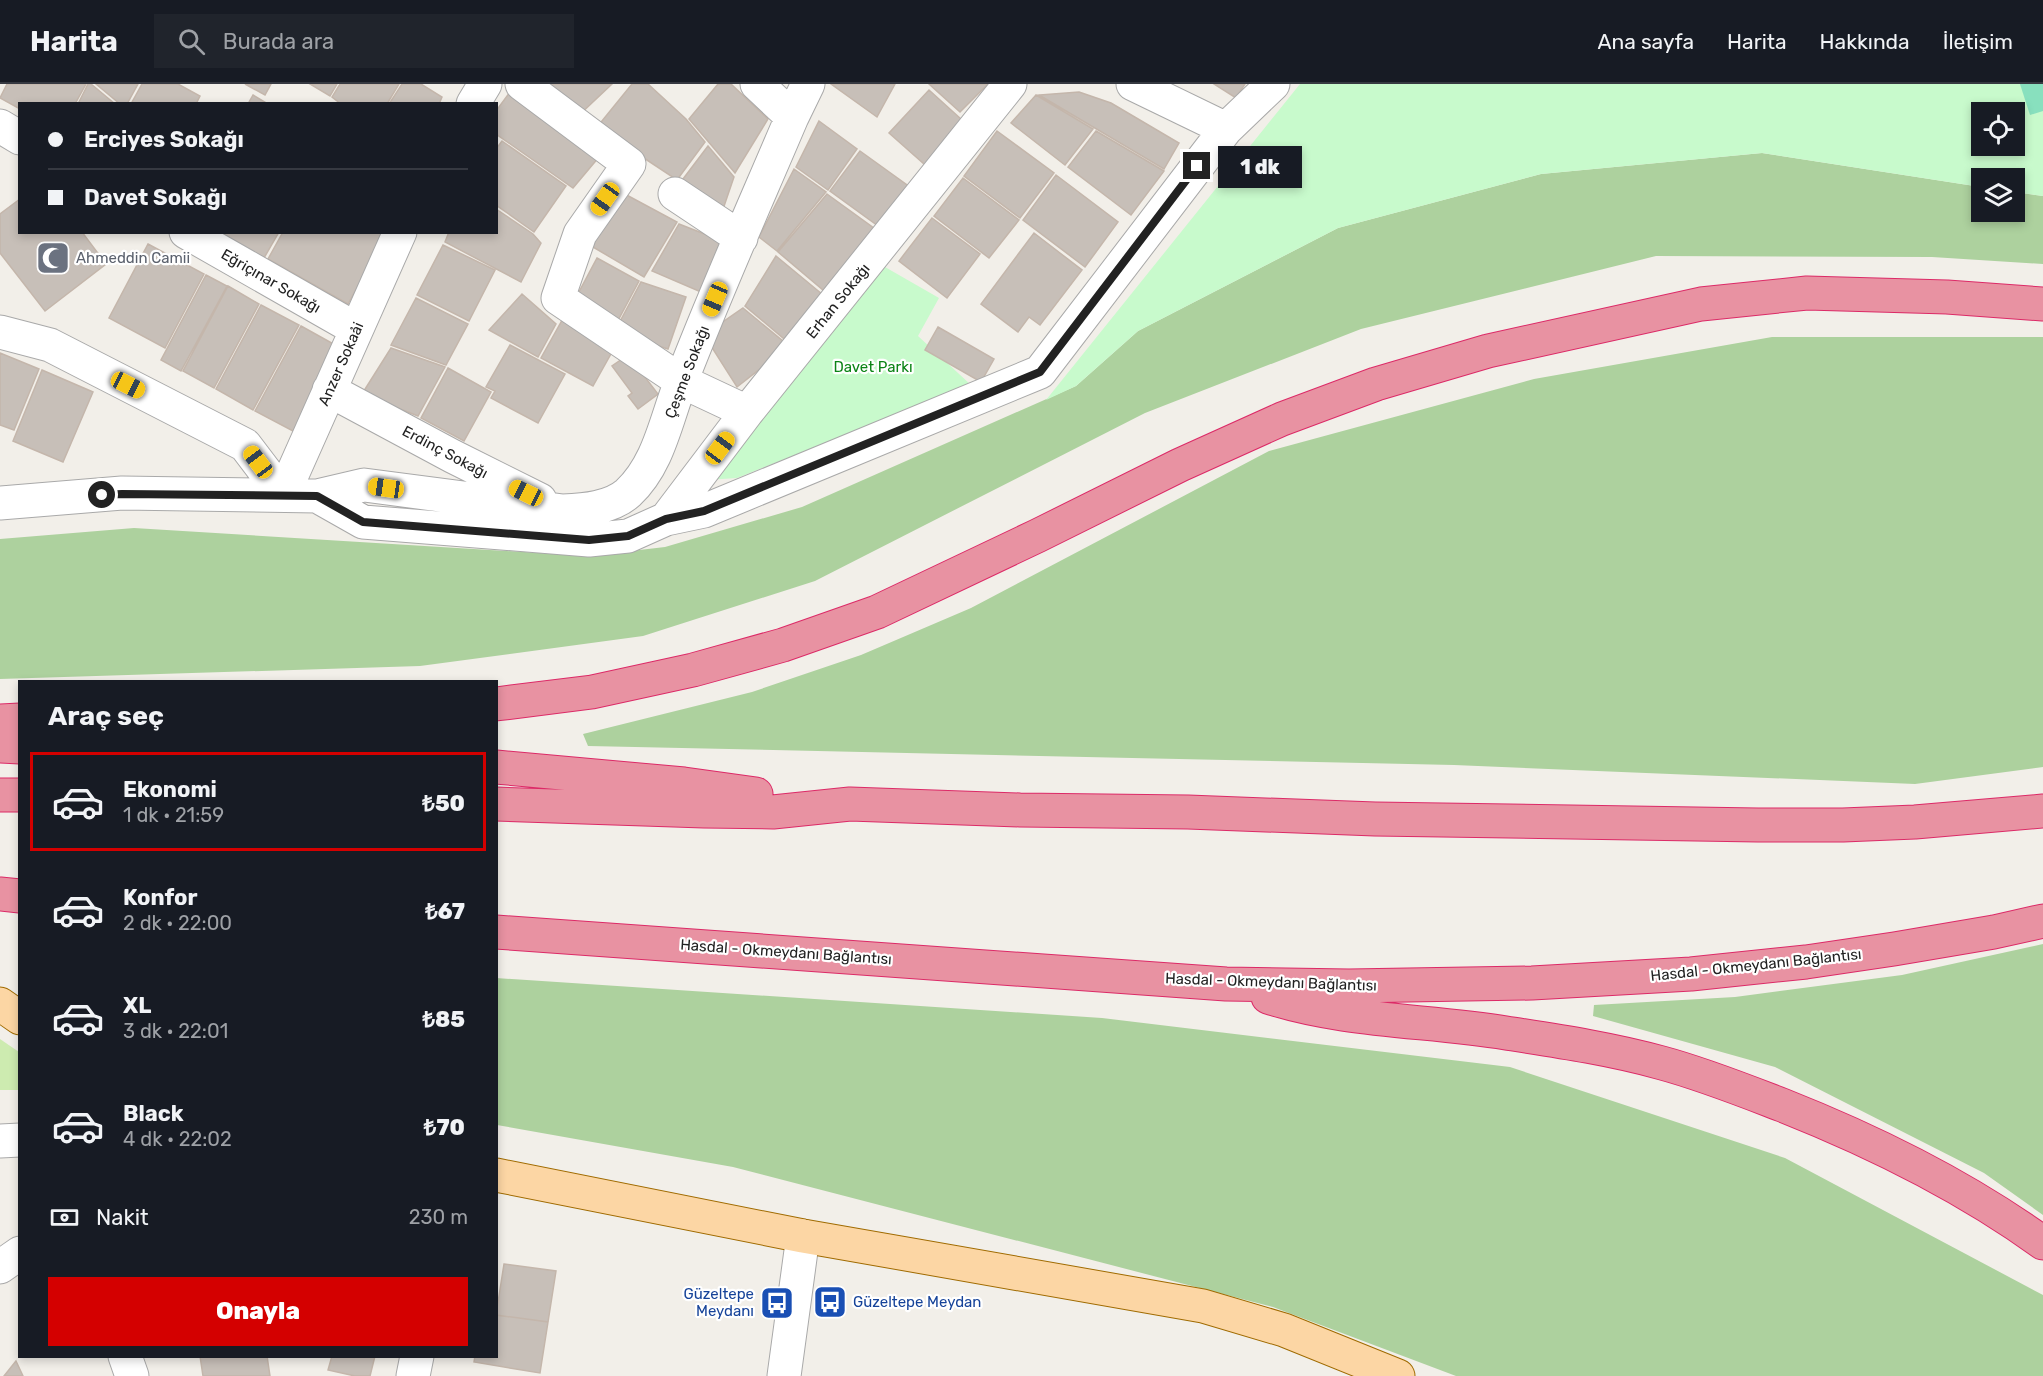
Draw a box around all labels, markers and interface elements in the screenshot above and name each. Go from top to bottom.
search box [154,14,574,68]
text: Harita [30,25,118,58]
icon: search [175,25,208,58]
text: Burada ara [223,28,334,55]
text: Ana sayfa [1597,29,1694,54]
text: Harita [1727,29,1787,54]
text: Hakkında [1820,29,1910,54]
text: İletişim [1943,29,2013,54]
map controls [1971,102,2025,222]
button: locate [1971,102,2025,156]
text: Erciyes Sokağı [84,126,244,153]
callout: 1 dk [1218,145,1302,187]
route end [1183,152,1210,179]
text: 1 dk [1240,155,1280,179]
button: layers [1971,168,2025,222]
car [587,179,623,219]
text: Davet Sokağı [84,184,227,211]
mosque icon: Ahmeddin Camii [35,240,71,276]
street label: Eğriçınar Sokağı [218,245,324,317]
place label: Ahmeddin Camii [76,249,190,267]
street label: Erhan Sokağı [802,260,874,342]
car [700,279,730,319]
street label: Anzer Sokaåi [315,319,367,409]
street label: Çeşme Sokağı [661,323,713,421]
park label: Davet Parkı [833,358,913,376]
car [108,369,148,401]
street label: Erdinç Sokağı [399,422,491,482]
car [702,428,738,468]
car [240,442,276,482]
car [367,477,405,499]
car [506,477,546,509]
route start [88,481,115,508]
text: Araç seç [48,700,164,732]
icon: car [51,775,105,829]
text: Ekonomi [123,776,217,803]
text: ₺50 [422,790,465,817]
text: 1 dk · 21:59 [123,803,224,827]
icon: car [51,883,105,937]
text: Konfor [123,884,197,911]
text: ₺67 [425,898,465,925]
text: 2 dk · 22:00 [123,911,232,935]
street label: Hasdal - Okmeydanı Bağlantısı [680,936,892,968]
street label: Hasdal - Okmeydanı Bağlantısı [1650,945,1862,985]
street label: Hasdal - Okmeydanı Bağlantısı [1165,969,1377,995]
icon: car [51,991,105,1045]
text: XL [123,992,151,1019]
text: ₺85 [422,1006,465,1033]
text: 3 dk · 22:01 [123,1019,228,1043]
icon: car [51,1099,105,1153]
text: Black [123,1100,184,1127]
text: ₺70 [424,1114,465,1141]
text: 4 dk · 22:02 [123,1127,232,1151]
icon: cash [48,1201,81,1234]
text: Nakit [96,1204,149,1231]
text: 230 m [409,1205,468,1229]
button: Onayla [48,1277,468,1346]
bus stop icon: Güzeltepe Meydan [812,1284,848,1320]
place label: Güzeltepe Meydanı [684,1285,754,1320]
bus stop icon: Güzeltepe Meydanı [759,1285,795,1321]
place label: Güzeltepe Meydan [853,1293,981,1311]

